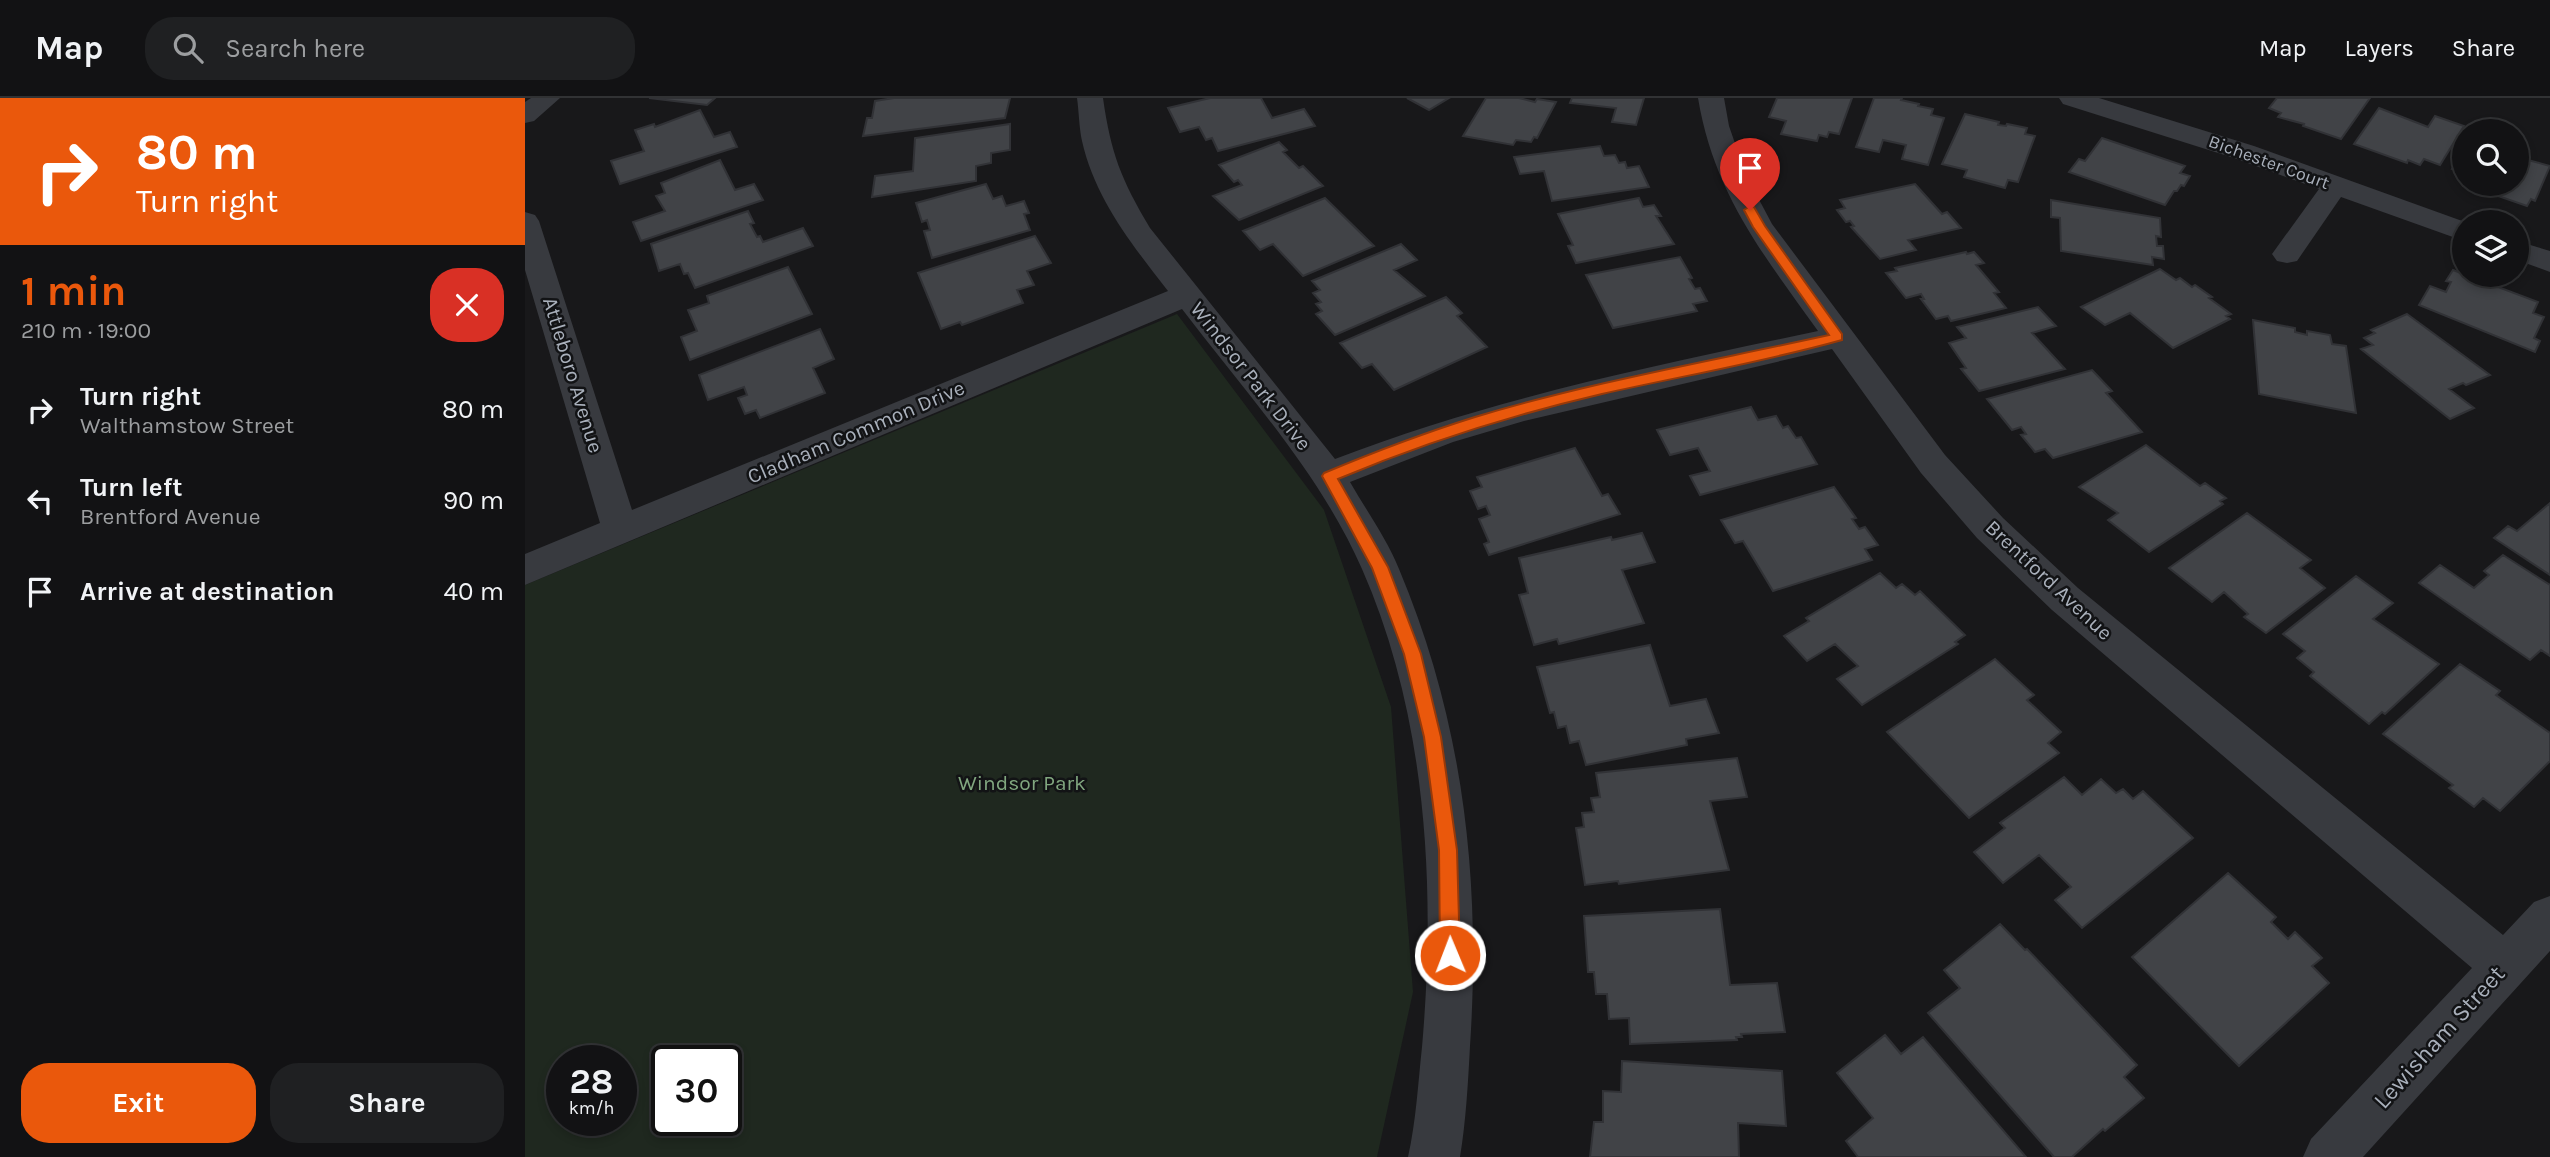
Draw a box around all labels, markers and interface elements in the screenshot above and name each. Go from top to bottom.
search box [145,17,635,80]
text: Map [35,29,103,67]
icon: search [169,29,207,67]
text: Search here [225,33,365,64]
text: Map [2259,34,2307,62]
text: Layers [2345,34,2414,62]
text: Share [2452,34,2515,62]
map controls [2452,119,2529,287]
button: search [2452,119,2529,196]
text: 80 m [136,124,258,181]
icon: right [21,126,112,217]
street label: Bichester Court [2205,130,2333,194]
pin [1720,138,1780,210]
icon: arrive [1731,149,1769,187]
text: Turn right [136,183,278,220]
button: layers [2452,210,2529,287]
text: 1 min [21,266,126,316]
button: close [430,268,504,342]
street label: Attleboro Avenue [538,294,608,456]
street label: Windsor Park Drive [1186,297,1316,455]
text: 210 m · 19:00 [21,317,151,344]
street label: Cladham Common Drive [744,375,968,489]
text: Turn right [80,381,201,412]
icon: right [21,391,59,429]
text: 80 m [442,394,504,425]
text: Walthamstow Street [80,412,294,439]
text: Turn left [80,472,182,503]
icon: left [21,482,59,520]
text: 90 m [443,485,504,516]
text: Brentford Avenue [80,503,261,530]
street label: Brentford Avenue [1981,515,2117,645]
icon: arrive [21,573,59,611]
text: Arrive at destination [80,576,334,607]
text: 40 m [444,576,504,607]
park label: Windsor Park [958,771,1086,795]
position arrow [1413,918,1487,992]
street label: Lewisham Street [2368,960,2510,1114]
speed limit sign: 30 [651,1045,742,1136]
text: 28 [570,1061,613,1102]
button: Exit [21,1063,256,1143]
button: Share [270,1063,504,1143]
text: km/h [569,1097,614,1119]

